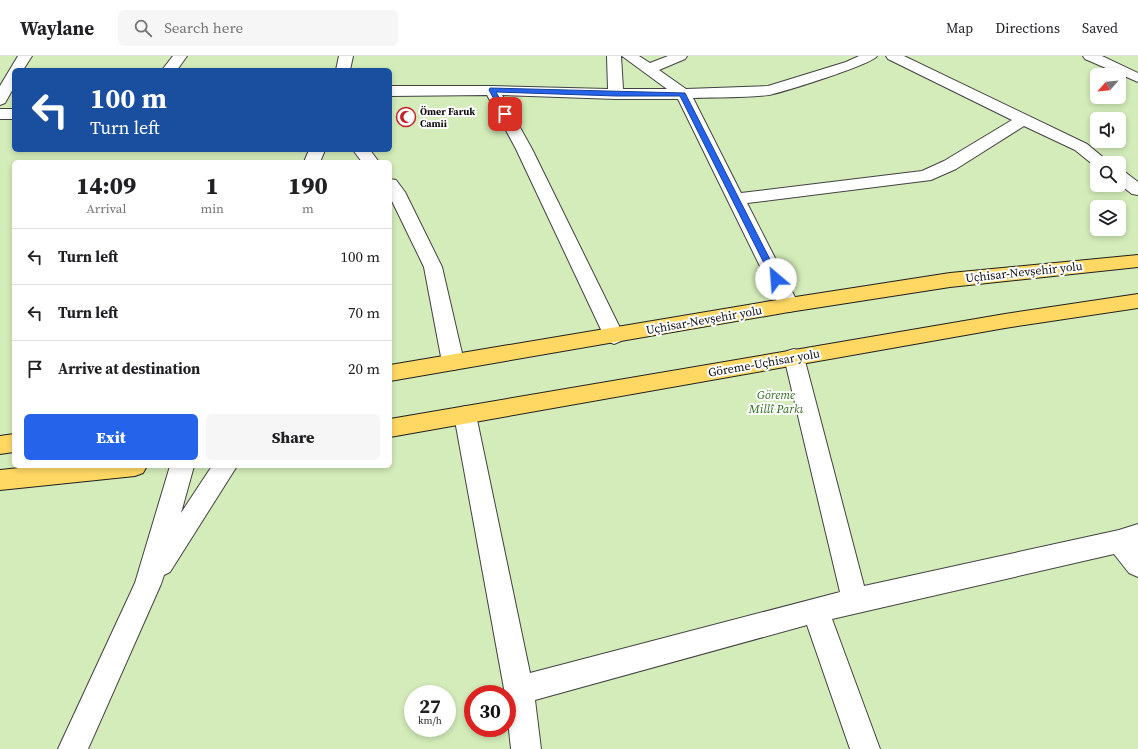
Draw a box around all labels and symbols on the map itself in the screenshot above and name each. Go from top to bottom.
north arrow [1090,68,1126,104]
pin [488,97,522,131]
place label: Ömer Faruk Camii [420,105,475,130]
mosque icon: Ömer Faruk Camii [395,106,417,128]
position arrow [755,258,797,300]
street label: Uçhisar-Nevşehir yolu [965,258,1083,286]
street label: Uçhisar-Nevşehir yolu [645,302,763,338]
street label: Göreme-Uçhisar yolu [707,345,821,381]
park label: Göreme Millî Parkı [748,387,804,417]
speed limit sign: 30 [464,685,516,737]

